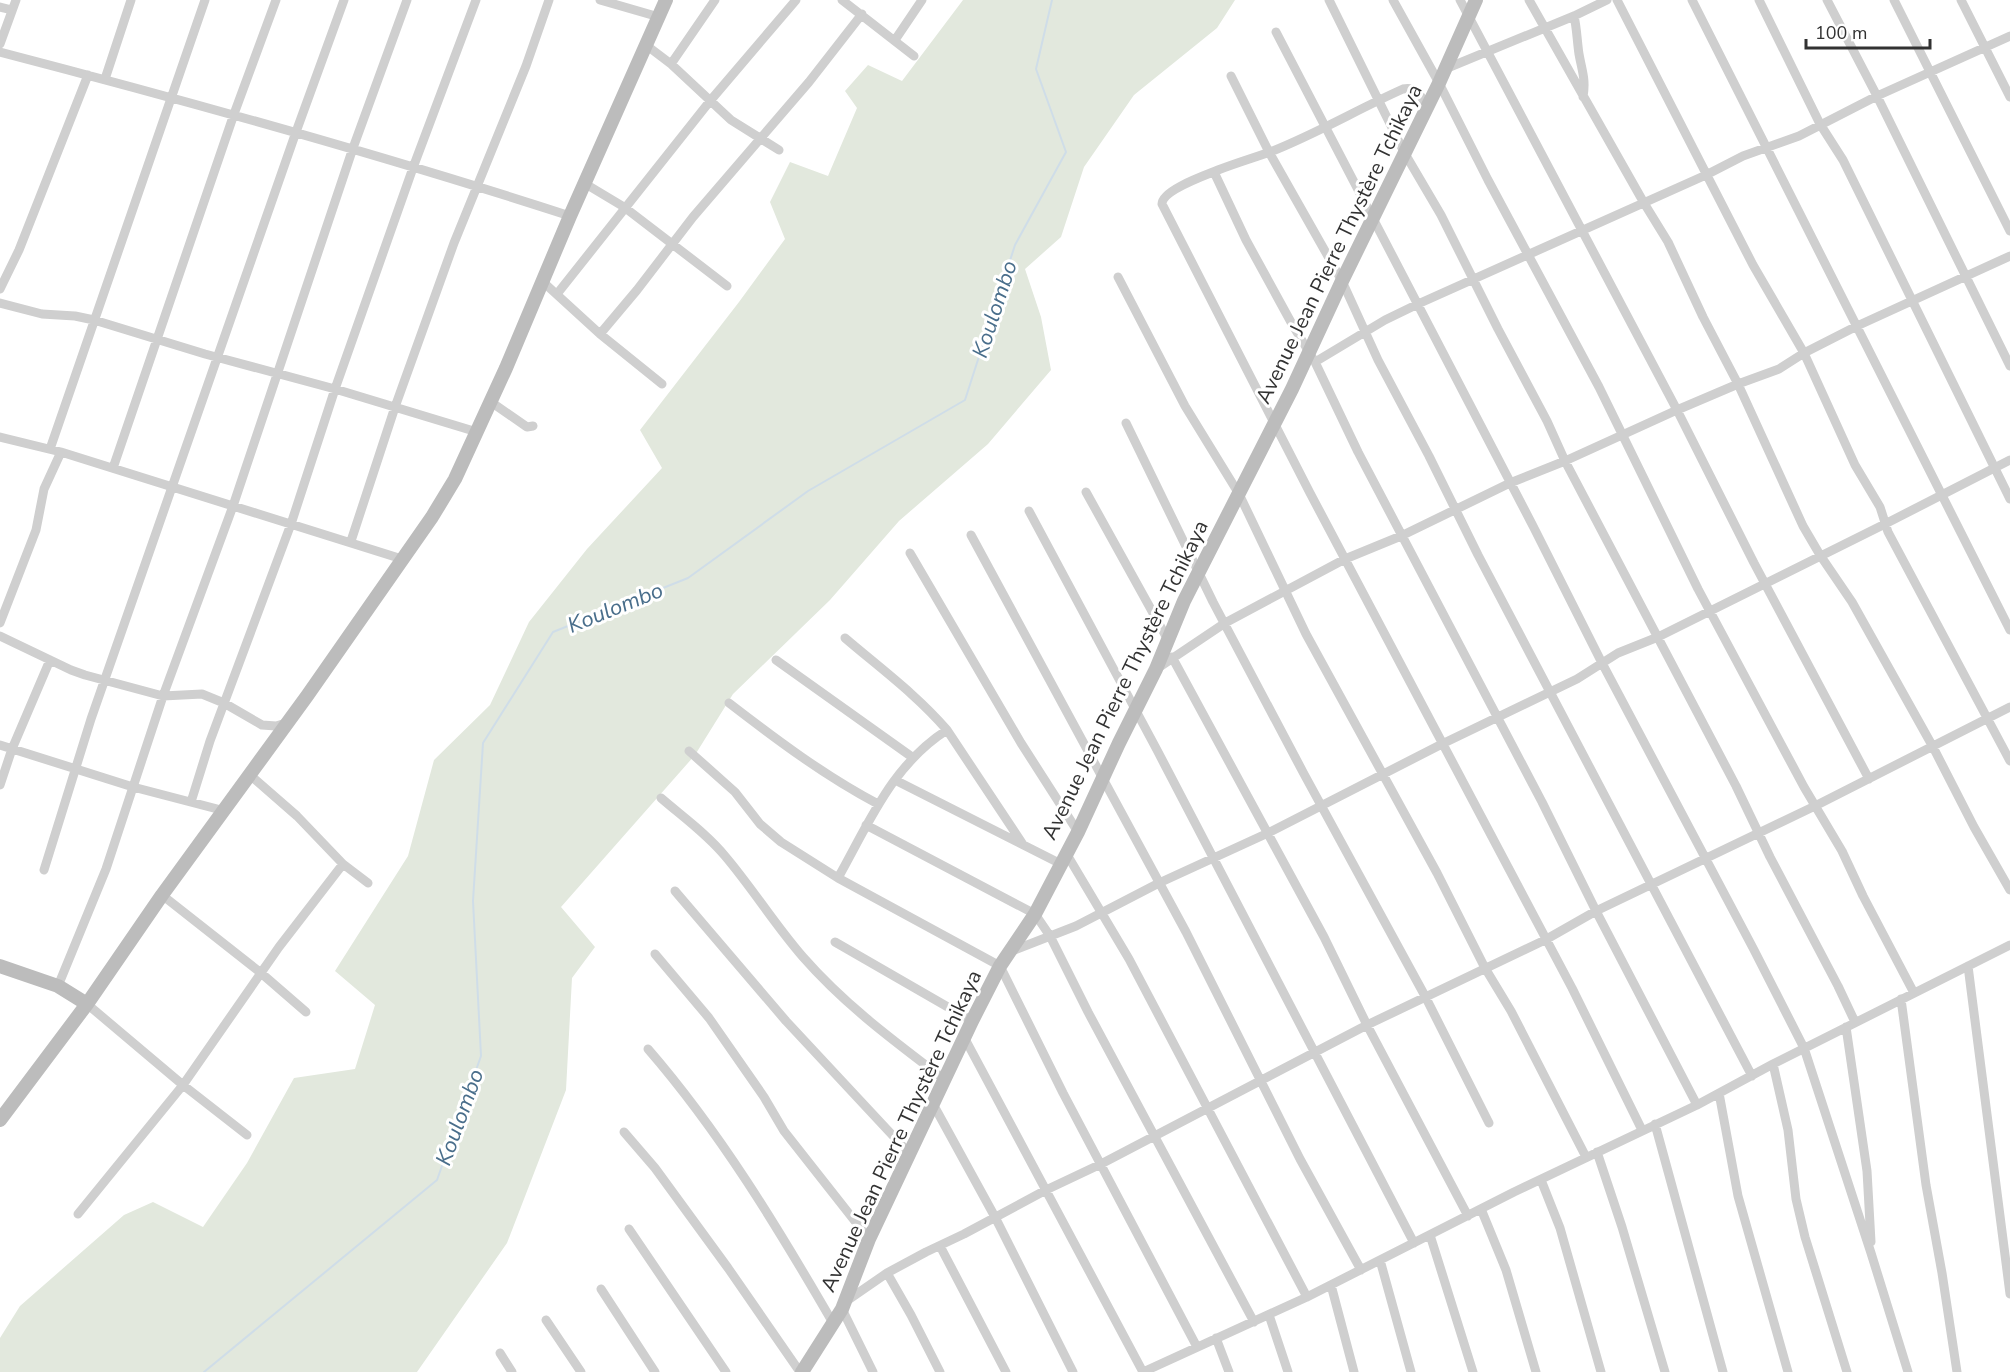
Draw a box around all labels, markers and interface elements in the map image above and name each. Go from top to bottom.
scale bar [1806,12,1930,50]
text: 100 m [1815,21,1867,45]
street label: Avenue Jean Pierre Thystère Tchikaya [1249,80,1429,408]
water label: Koulombo [965,257,1025,362]
street label: Avenue Jean Pierre Thystère Tchikaya [1035,516,1215,844]
water label: Koulombo [563,575,668,641]
street label: Avenue Jean Pierre Thystère Tchikaya [814,965,988,1297]
water label: Koulombo [429,1065,491,1170]

